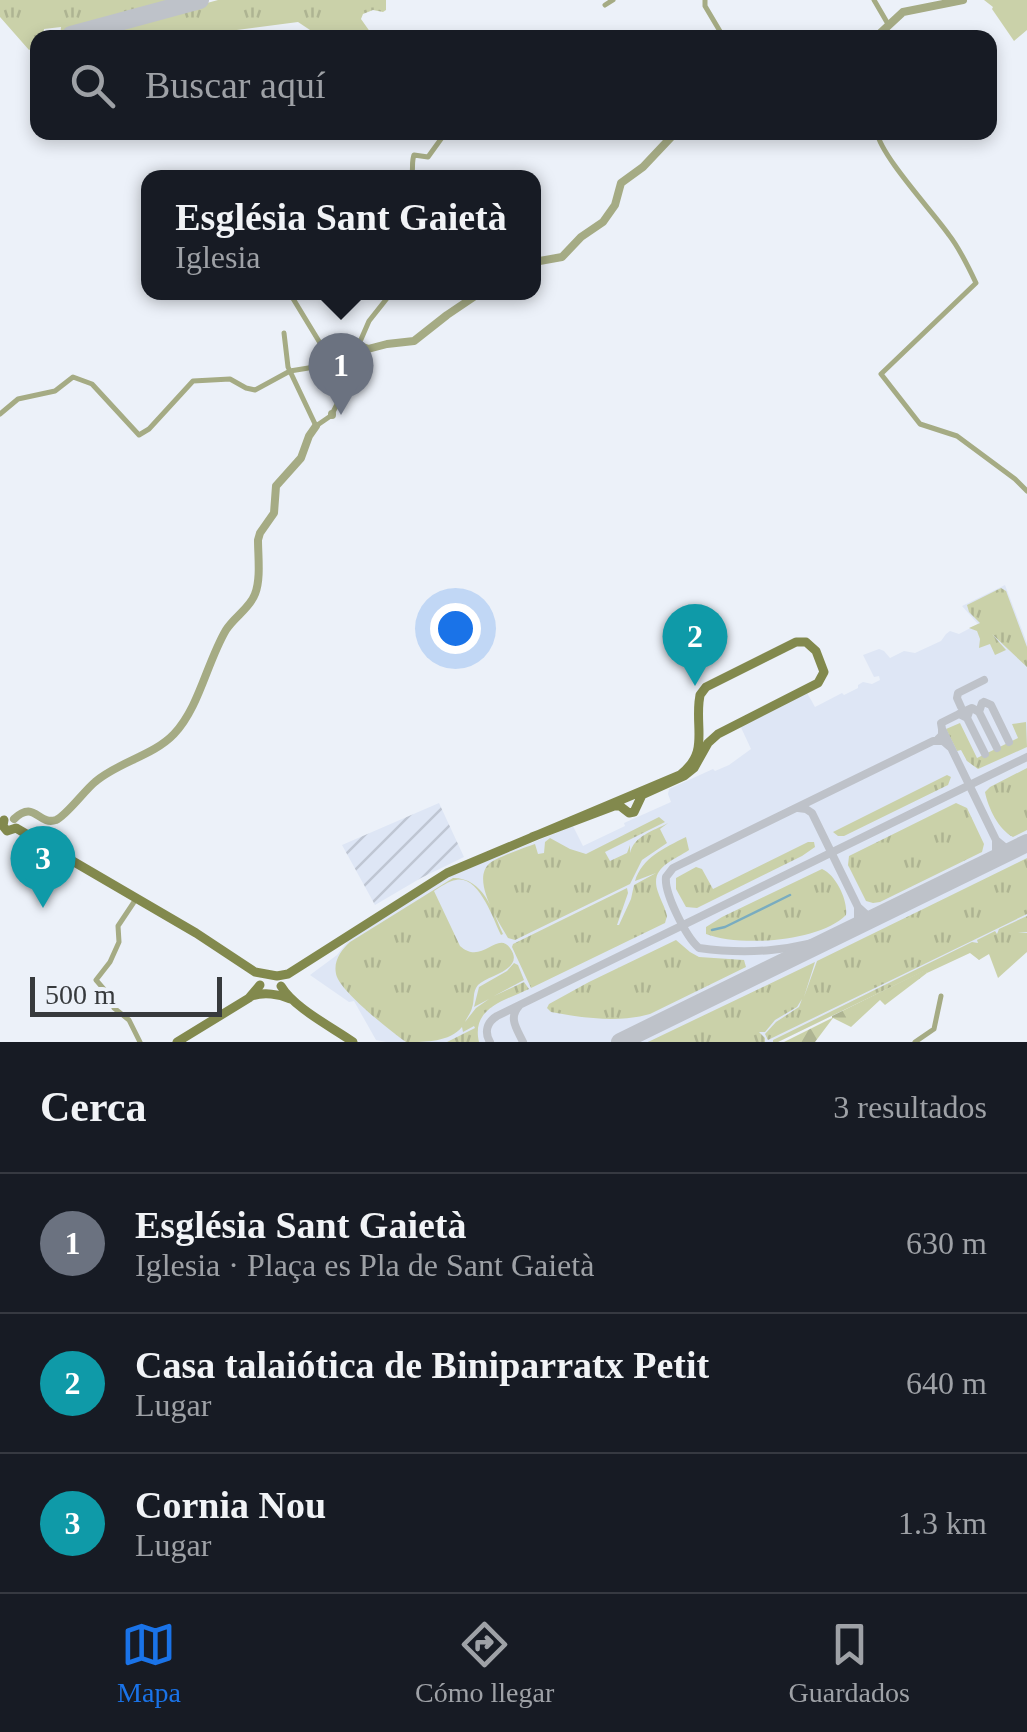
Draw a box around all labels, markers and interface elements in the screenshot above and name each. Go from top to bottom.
search box [30,30,997,140]
icon: search [65,58,120,113]
text: Buscar aquí [145,64,325,106]
popup [141,170,541,300]
text: Església Sant Gaietà [175,196,507,238]
text: Iglesia [175,239,261,275]
pin: 1 [308,332,374,415]
your location [430,603,481,654]
pin: 2 [662,604,728,686]
pin: 3 [10,826,76,908]
scale bar [30,972,222,1016]
text: 500 m [45,979,116,1010]
text: Cerca [40,1084,147,1130]
text: 3 resultados [833,1089,987,1125]
text: Església Sant Gaietà [135,1204,466,1246]
text: 1 [65,1225,81,1261]
text: 630 m [906,1225,987,1261]
text: Iglesia · Plaça es Pla de Sant Gaietà [135,1247,594,1283]
text: Casa talaiótica de Biniparratx Petit [135,1344,709,1386]
text: 2 [65,1365,81,1401]
text: 640 m [906,1365,987,1401]
text: Lugar [135,1387,211,1423]
text: Cornia Nou [135,1484,326,1526]
text: 3 [65,1505,81,1541]
text: 1.3 km [898,1505,987,1541]
text: Lugar [135,1527,211,1563]
tab: Mapa [117,1617,181,1709]
tab: Cómo llegar [415,1617,554,1709]
tab: Guardados [789,1617,910,1709]

